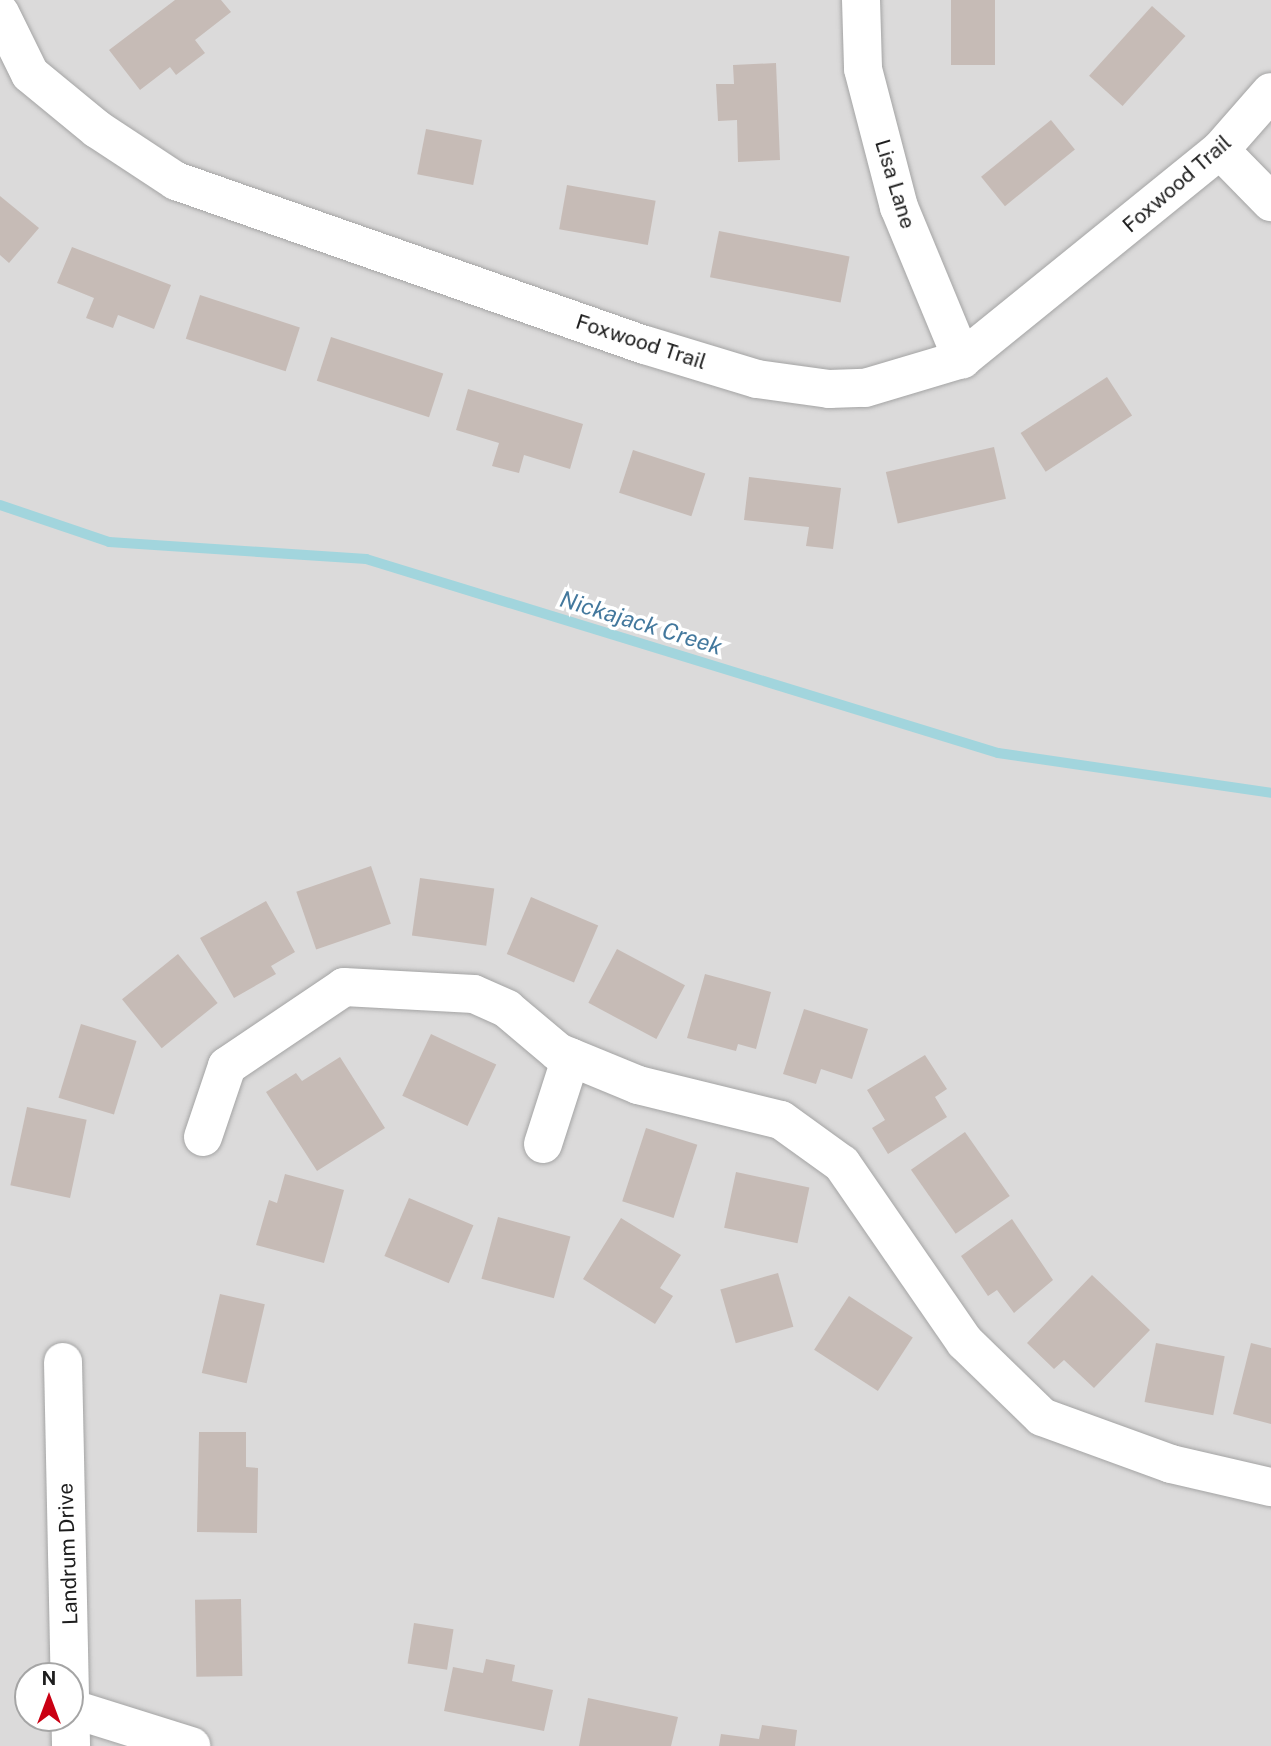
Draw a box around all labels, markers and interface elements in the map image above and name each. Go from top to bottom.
street label: Foxwood Trail [1118,130,1236,238]
street label: Lisa Lane [869,136,921,232]
street label: Foxwood Trail [573,309,709,375]
water label: Nickajack Creek [557,585,725,661]
street label: Landrum Drive [53,1482,83,1626]
north arrow [14,1662,84,1732]
text: N [42,1667,56,1689]

